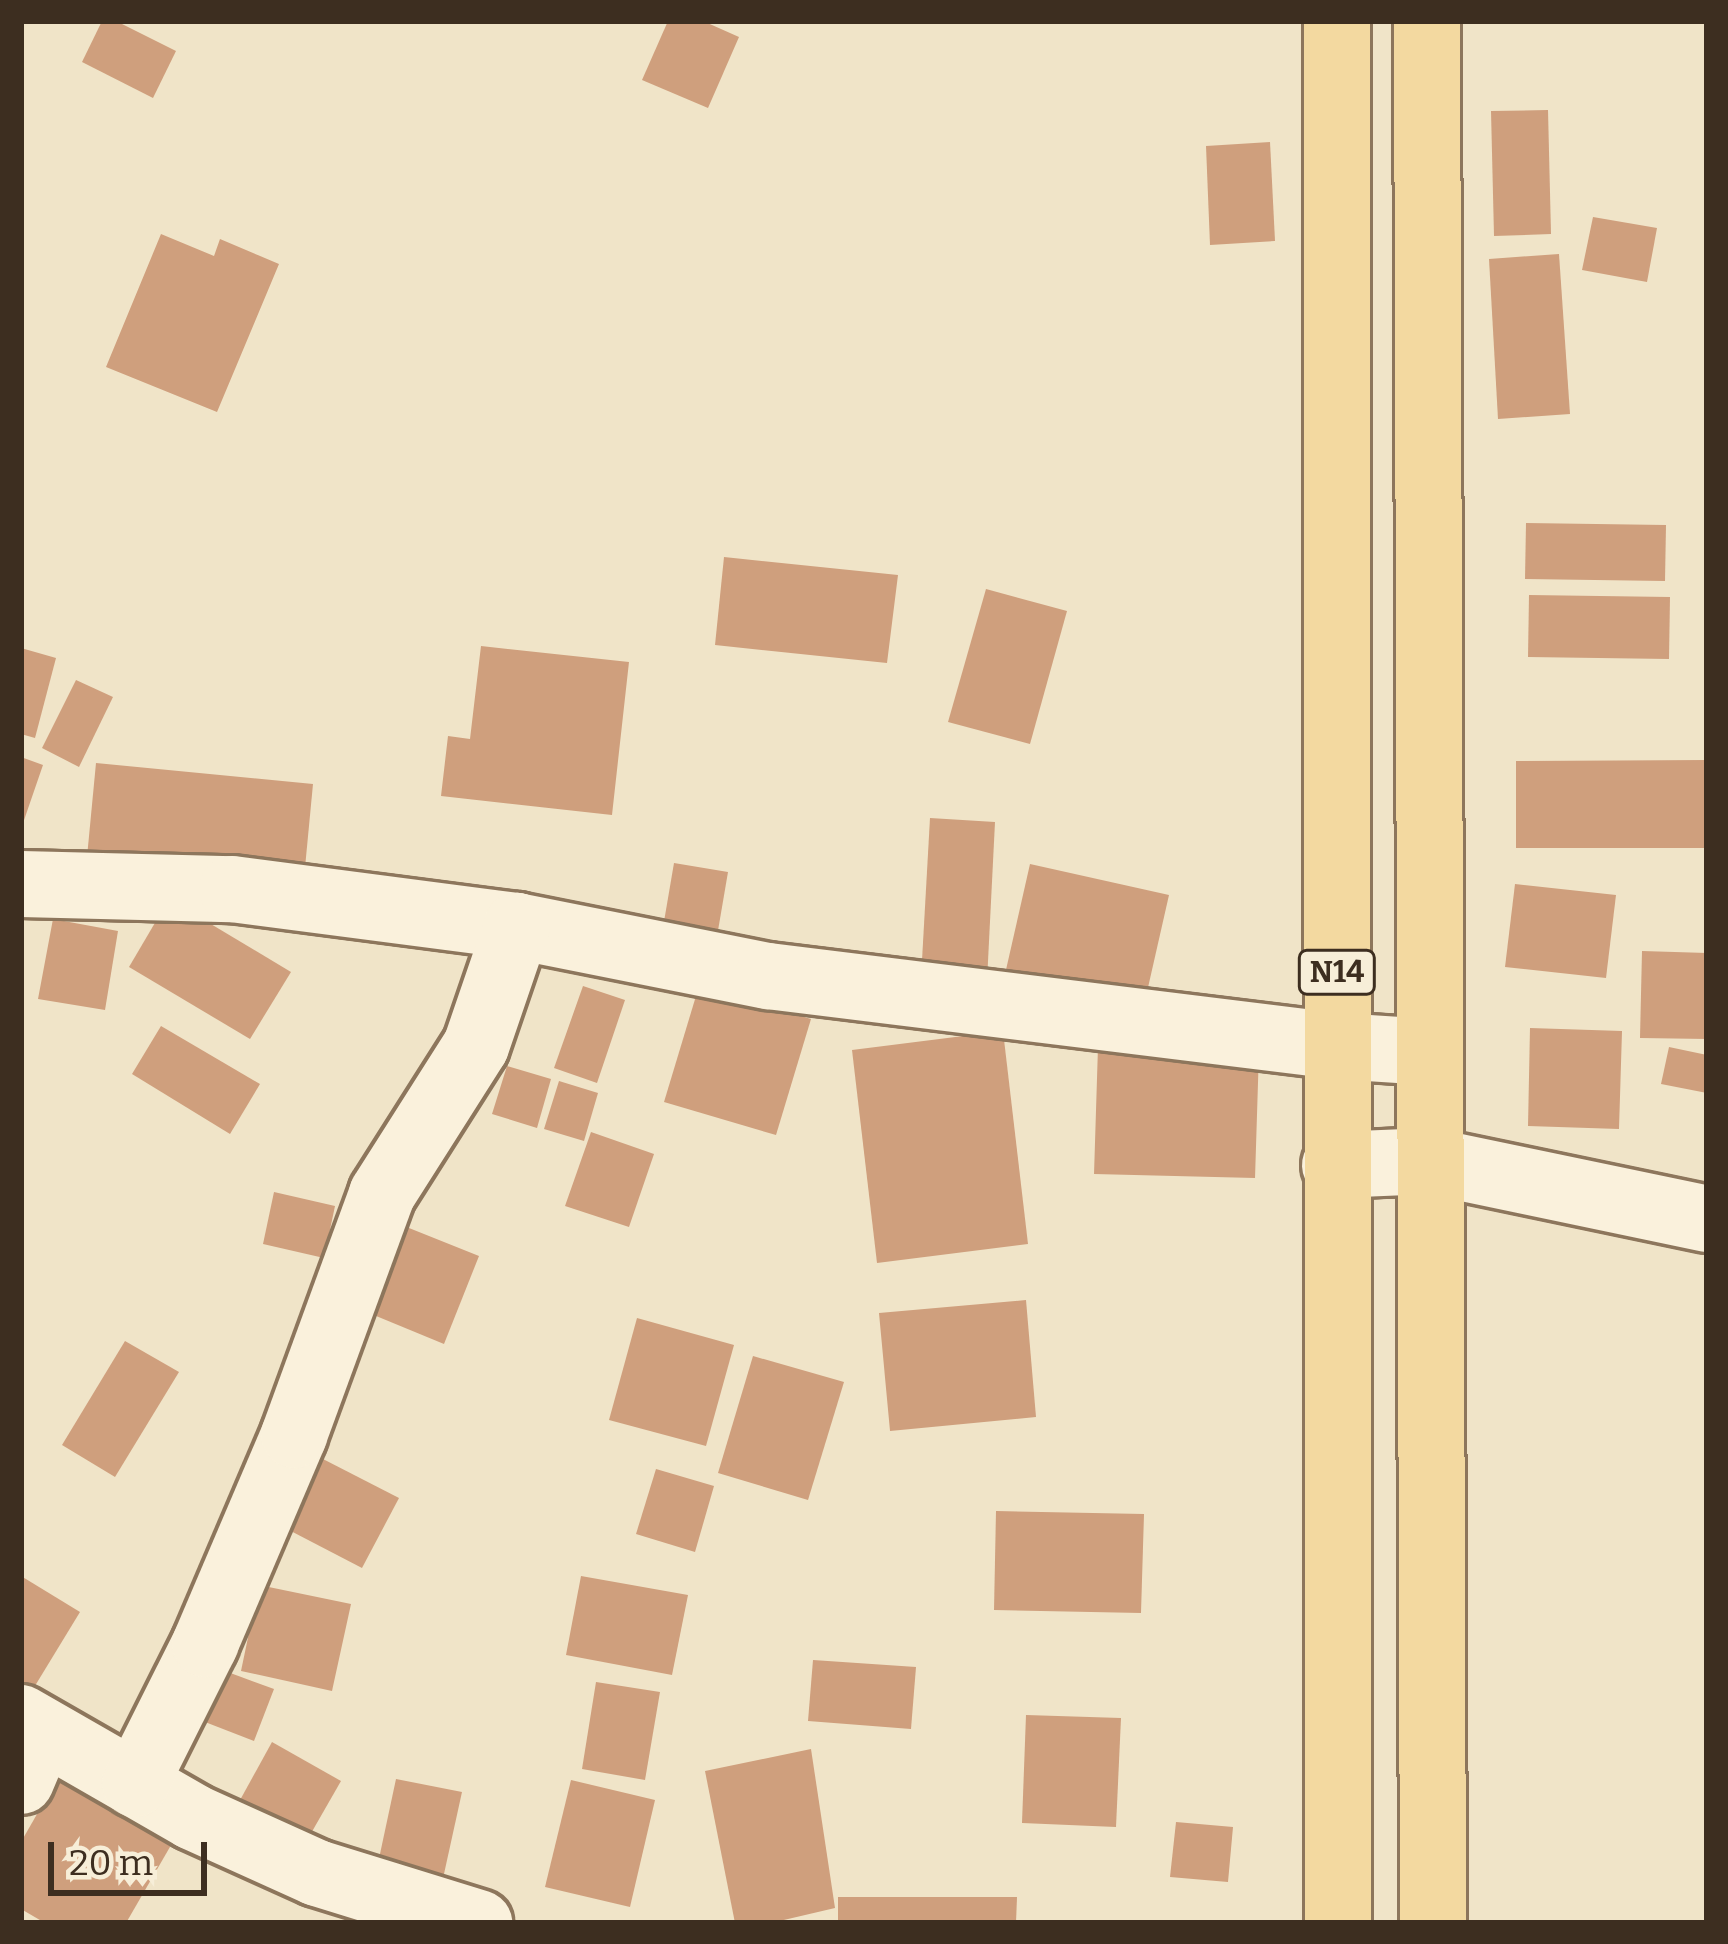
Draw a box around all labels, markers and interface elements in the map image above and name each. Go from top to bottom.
road number: N14 [1295,948,1379,996]
scale bar [54,1818,213,1892]
text: 20 m [69,1841,153,1885]

